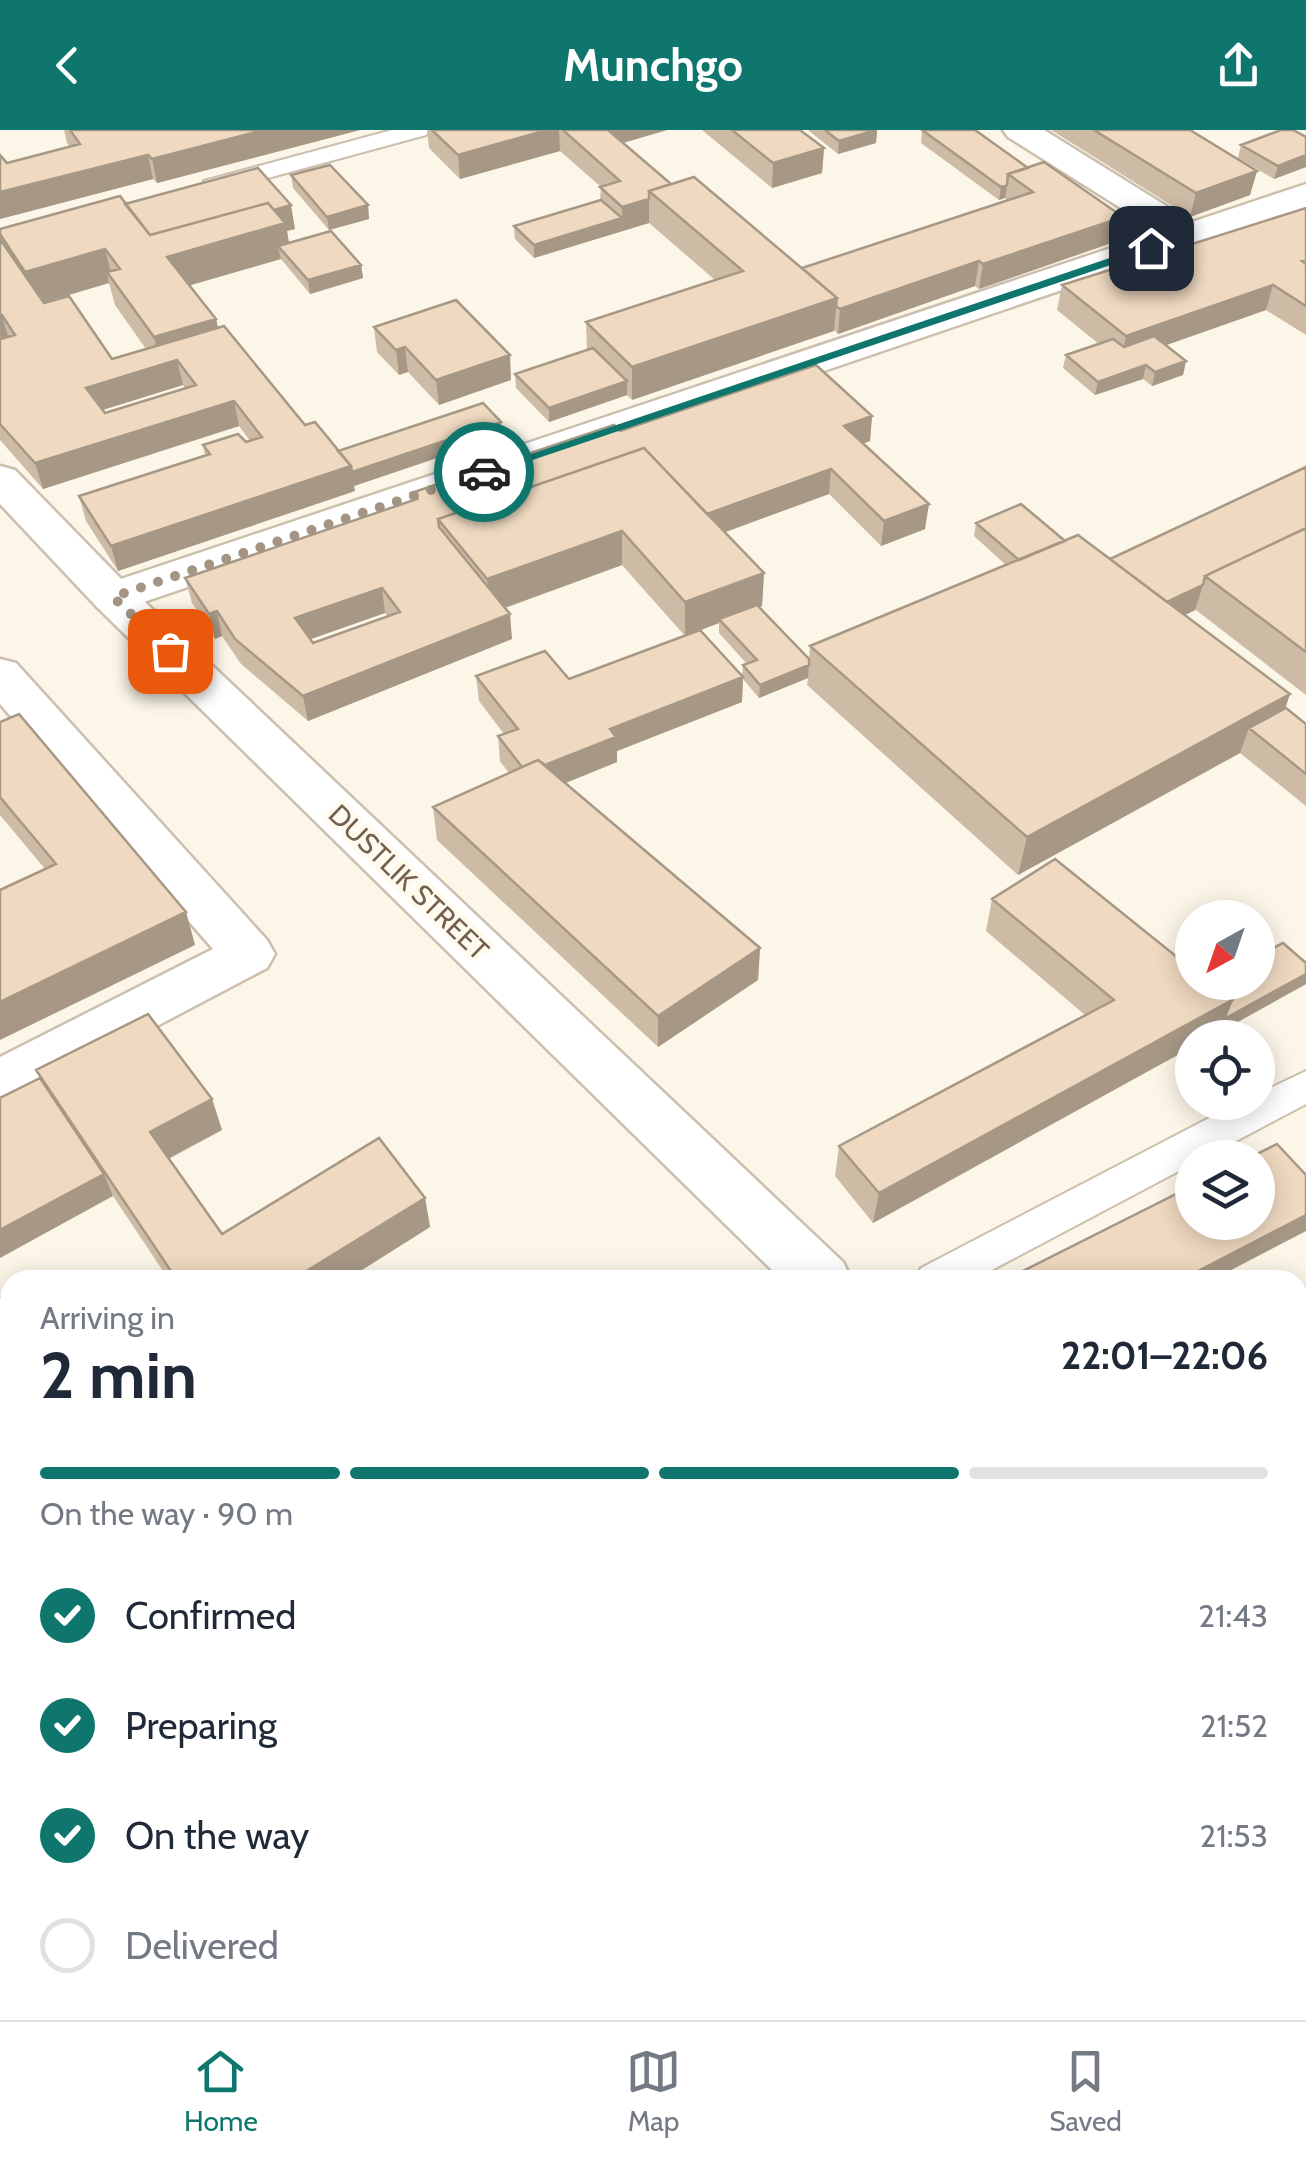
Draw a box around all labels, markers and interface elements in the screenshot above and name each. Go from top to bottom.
icon: back [40,38,95,93]
text: Munchgo [563,38,743,92]
icon: share [1211,38,1266,93]
pin [1109,206,1194,291]
icon: home [1124,221,1179,276]
courier [434,422,534,522]
icon: car [457,445,512,500]
pin [128,609,213,694]
icon: bag [143,624,198,679]
street label: DUSTLIK STREET [322,797,496,967]
north arrow [1175,900,1275,1000]
map controls [1175,900,1275,1240]
button: locate [1175,1020,1275,1120]
button: layers [1175,1140,1275,1240]
text: Arriving in [40,1298,175,1337]
text: 22:01–22:06 [1061,1332,1268,1379]
text: 2 min [40,1335,197,1414]
text: On the way · 90 m [40,1494,293,1533]
icon: check [40,1588,95,1643]
text: Confirmed [125,1592,296,1639]
text: 21:43 [1198,1596,1268,1635]
icon: check [40,1698,95,1753]
text: Preparing [125,1702,277,1749]
text: 21:52 [1200,1706,1268,1745]
icon: check [40,1808,95,1863]
text: On the way [125,1812,309,1859]
text: 21:53 [1200,1816,1268,1855]
text: Delivered [125,1922,279,1969]
tab: Home [184,2044,258,2138]
tab: Map [626,2044,681,2138]
tab: Saved [1049,2044,1122,2138]

